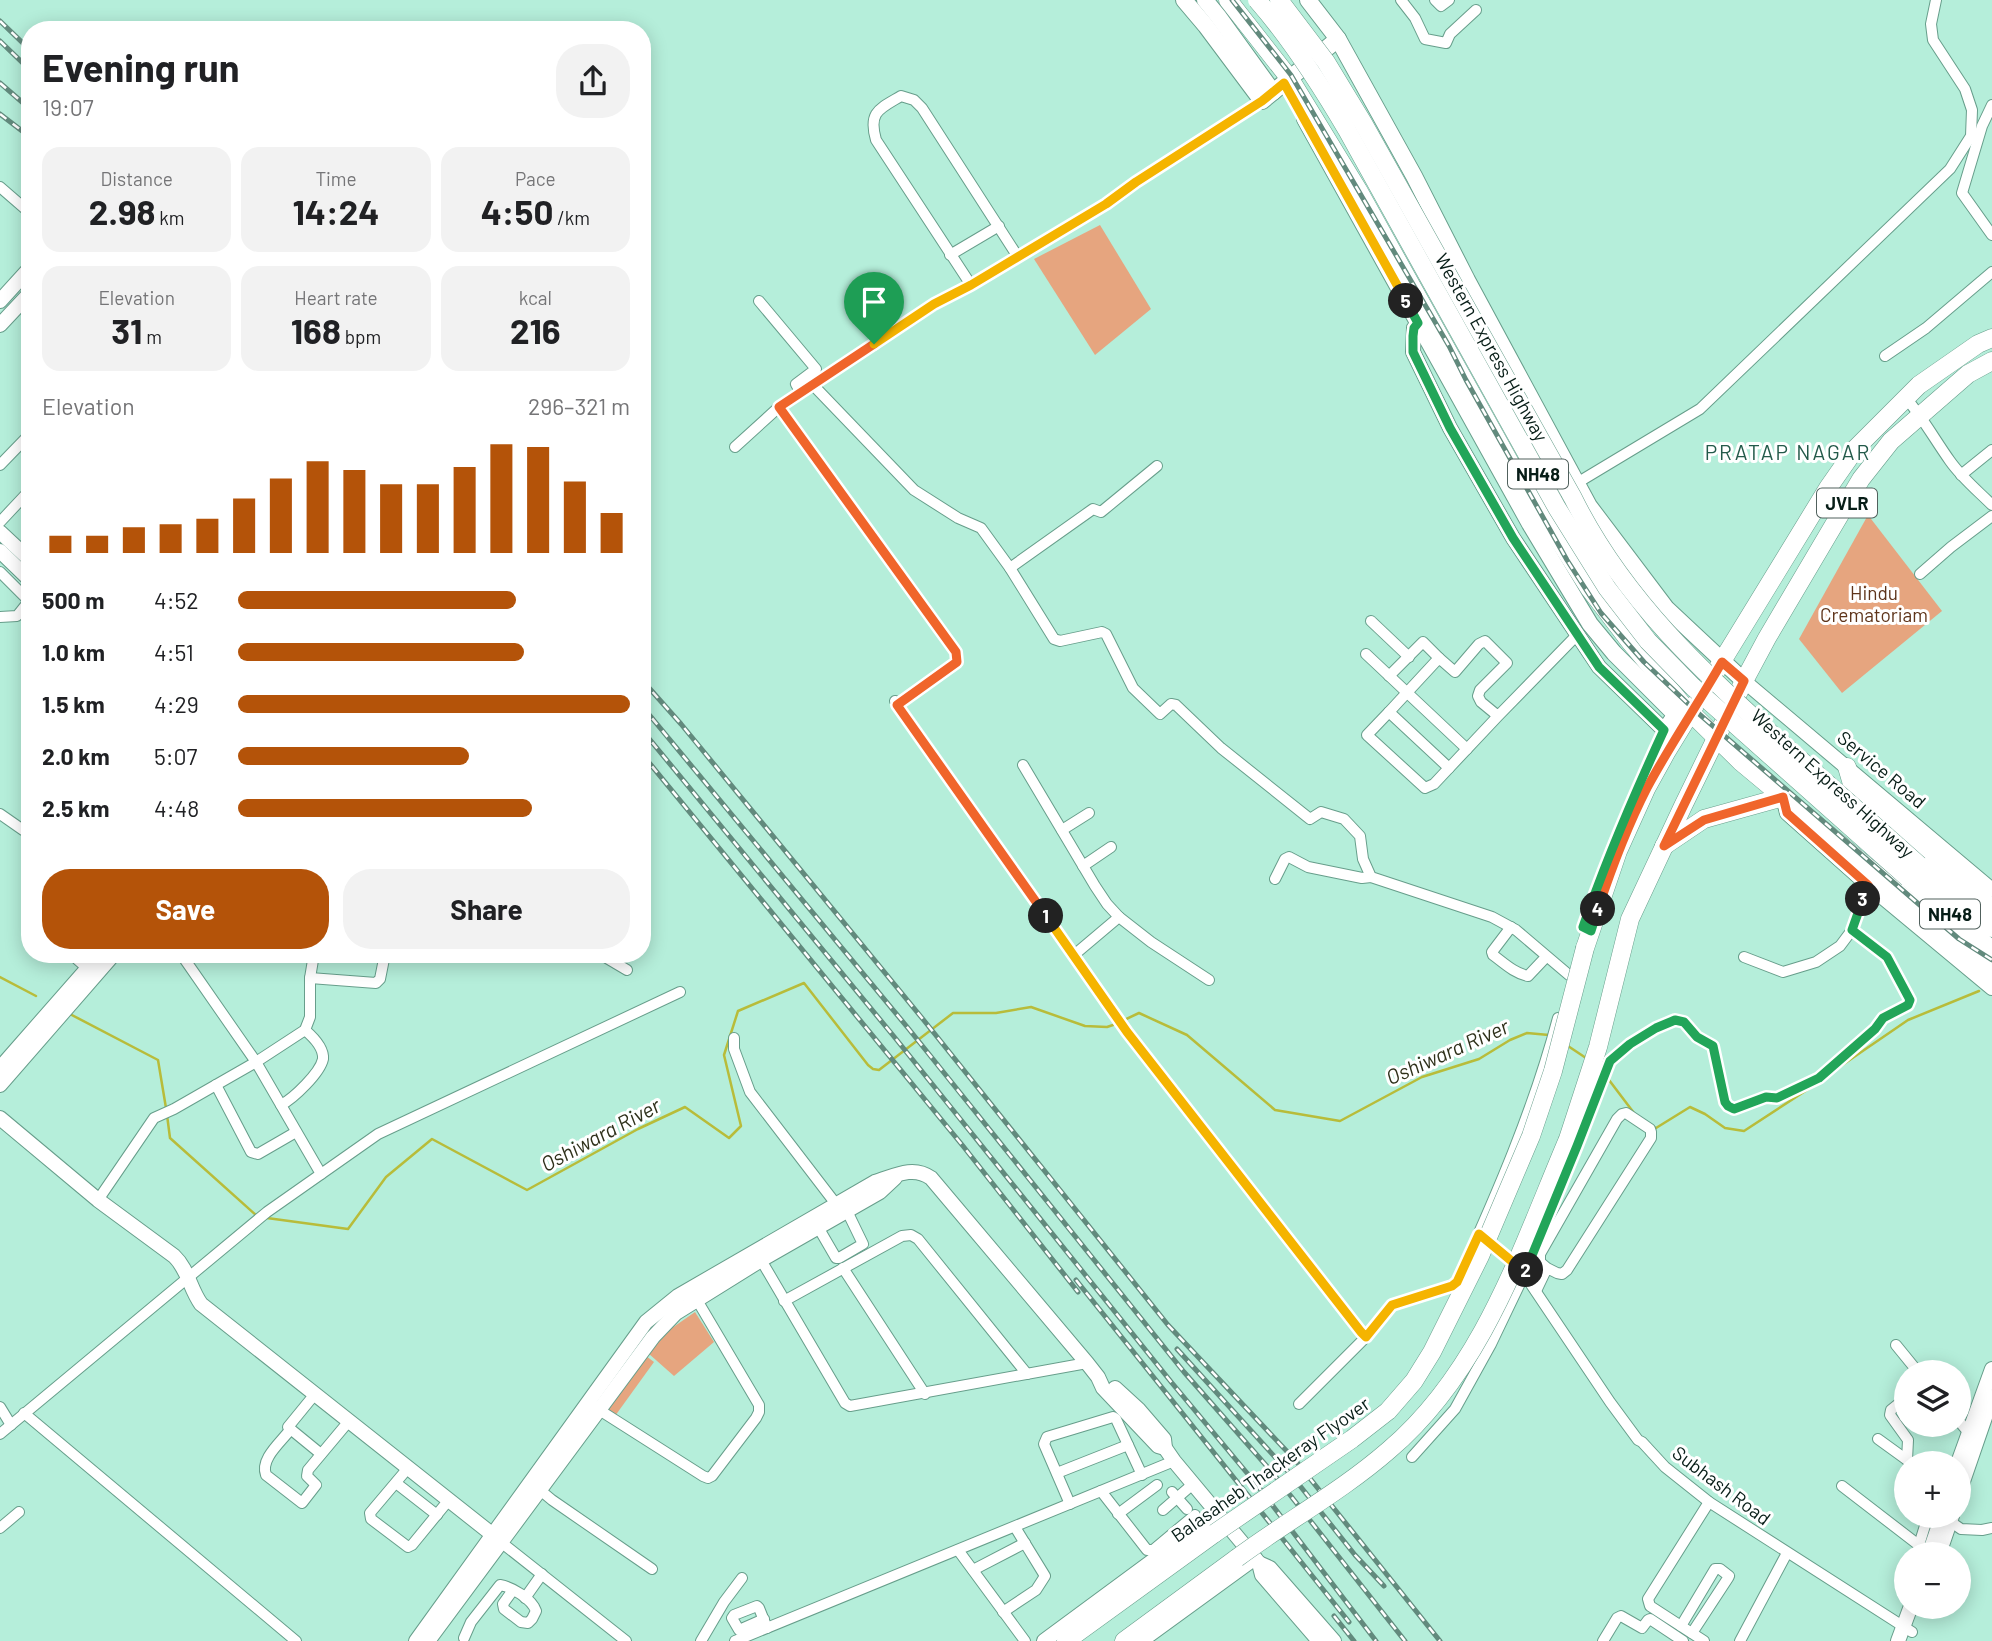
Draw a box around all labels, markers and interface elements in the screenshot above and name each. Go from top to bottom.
text: Evening run [42,44,240,90]
button: share [556,44,630,118]
text: 19:07 [42,93,94,121]
text: Distance [100,167,173,190]
text: Time [315,167,357,190]
text: Pace [515,167,556,190]
text: 2.98 [89,190,155,232]
text: 14:24 [292,190,380,232]
text: 4:50 [481,190,553,232]
text: km [155,206,184,229]
text: /km [553,206,590,229]
street label: Western Express Highway [1431,249,1553,445]
pin [844,272,904,344]
icon: arrive [855,283,893,321]
pin: 5 [1388,284,1424,318]
text: Elevation [98,286,175,309]
text: Heart rate [294,286,378,309]
text: kcal [519,286,552,309]
text: 5 [1400,289,1411,312]
text: 31 [111,309,143,351]
text: 168 [291,309,341,351]
text: 216 [510,309,561,351]
text: m [143,325,162,348]
text: bpm [341,325,381,348]
text: Elevation [42,392,135,420]
text: 296–321 m [528,392,630,420]
district label: PRATAP NAGAR [1705,439,1871,464]
road number: NH48 [1508,460,1568,488]
road number: JVLR [1817,489,1877,518]
park label: Hindu Crematoriam [1820,581,1928,626]
text: 500 m [42,586,104,614]
text: 4:52 [154,586,199,614]
text: 1.0 km [42,638,105,666]
text: 4:51 [154,638,194,666]
text: 1.5 km [42,690,105,718]
text: 4:29 [154,690,199,718]
street label: Western Express Highway [1747,704,1919,862]
street label: Service Road [1833,725,1931,813]
text: 2.0 km [42,742,110,770]
text: 5:07 [154,742,198,770]
text: 2.5 km [42,794,110,822]
text: 4:48 [154,794,199,822]
button: Save [42,869,329,949]
button: Share [343,869,630,949]
pin: 3 [1846,881,1881,916]
text: 3 [1857,887,1868,910]
pin: 4 [1580,892,1616,926]
text: 4 [1592,897,1603,920]
pin: 1 [1028,898,1064,934]
road number: NH48 [1920,900,1980,929]
text: 1 [1042,904,1049,927]
water label: Oshiwara River [1382,1013,1513,1089]
water label: Oshiwara River [536,1092,664,1176]
pin: 2 [1508,1252,1544,1288]
text: 2 [1520,1258,1531,1281]
map controls [1894,1360,1971,1619]
button: layers [1894,1360,1971,1437]
street label: Balasaheb Thackeray Flyover [1166,1392,1374,1546]
street label: Subhash Road [1668,1441,1776,1529]
button: + [1894,1451,1971,1528]
button: − [1894,1542,1971,1619]

